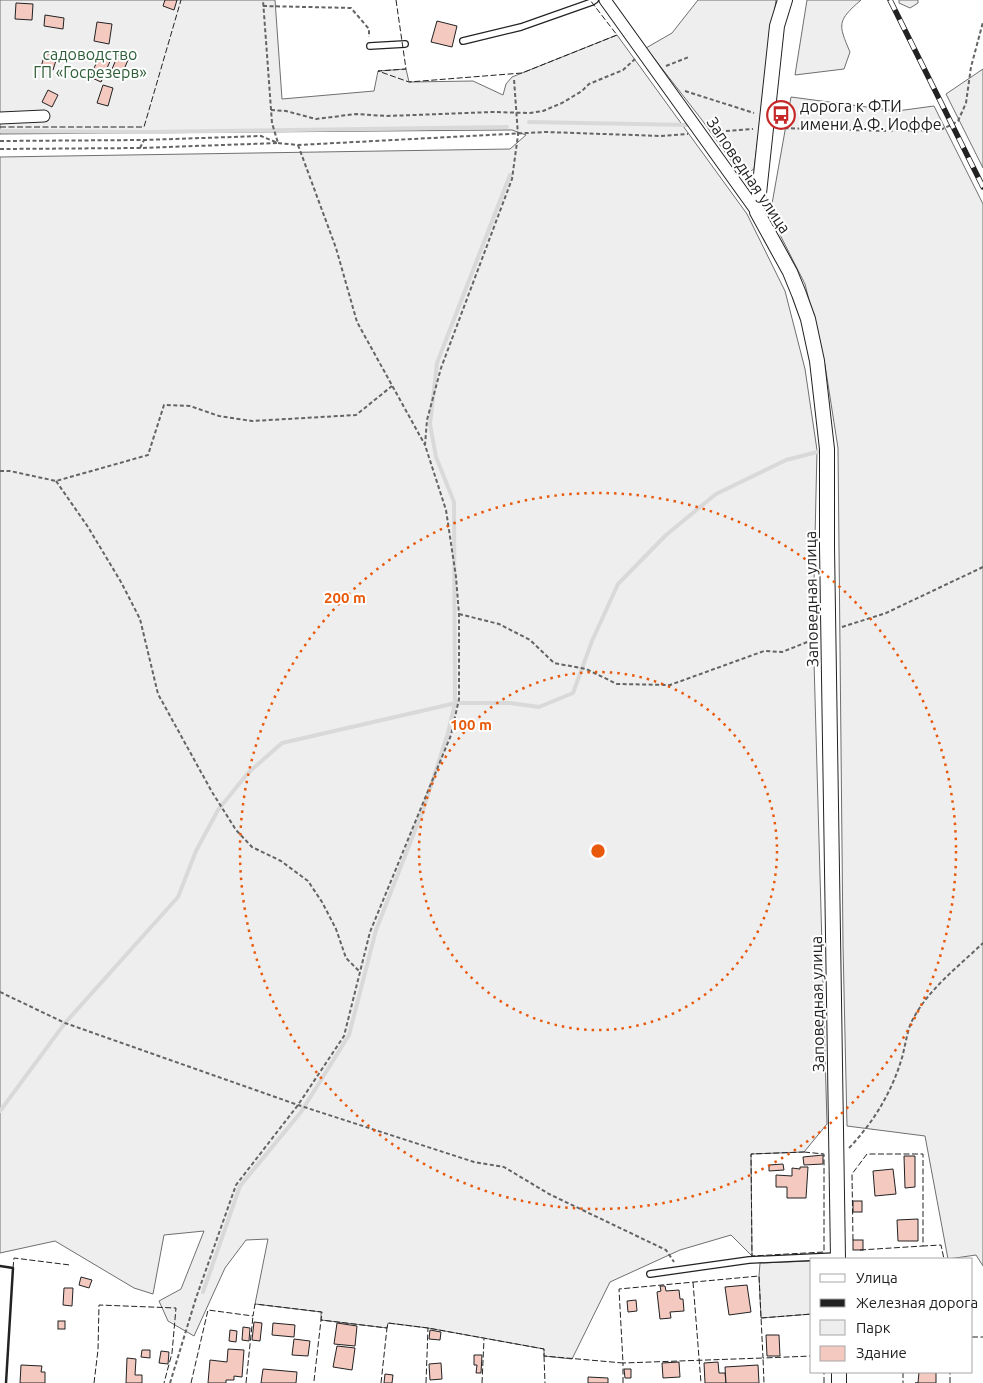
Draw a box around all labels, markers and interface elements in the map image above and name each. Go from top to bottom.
park label: садоводство ГП «Госрезерв» [33,45,147,81]
place label: дорога к ФТИ имени А.Ф. Иоффе [800,97,942,133]
bus stop icon: дорога к ФТИ имени А.Ф. Иоффе [766,100,796,130]
street label: Заповедная улица [703,113,795,237]
street label: Заповедная улица [801,531,821,667]
text: 200 m [324,589,366,606]
text: 100 m [450,716,492,733]
centre of rings [589,842,607,860]
street label: Заповедная улица [807,936,827,1072]
legend [810,1258,973,1373]
text: Улица [856,1269,898,1286]
text: Железная дорога [856,1294,978,1311]
text: Парк [856,1319,891,1336]
text: Здание [856,1344,907,1361]

